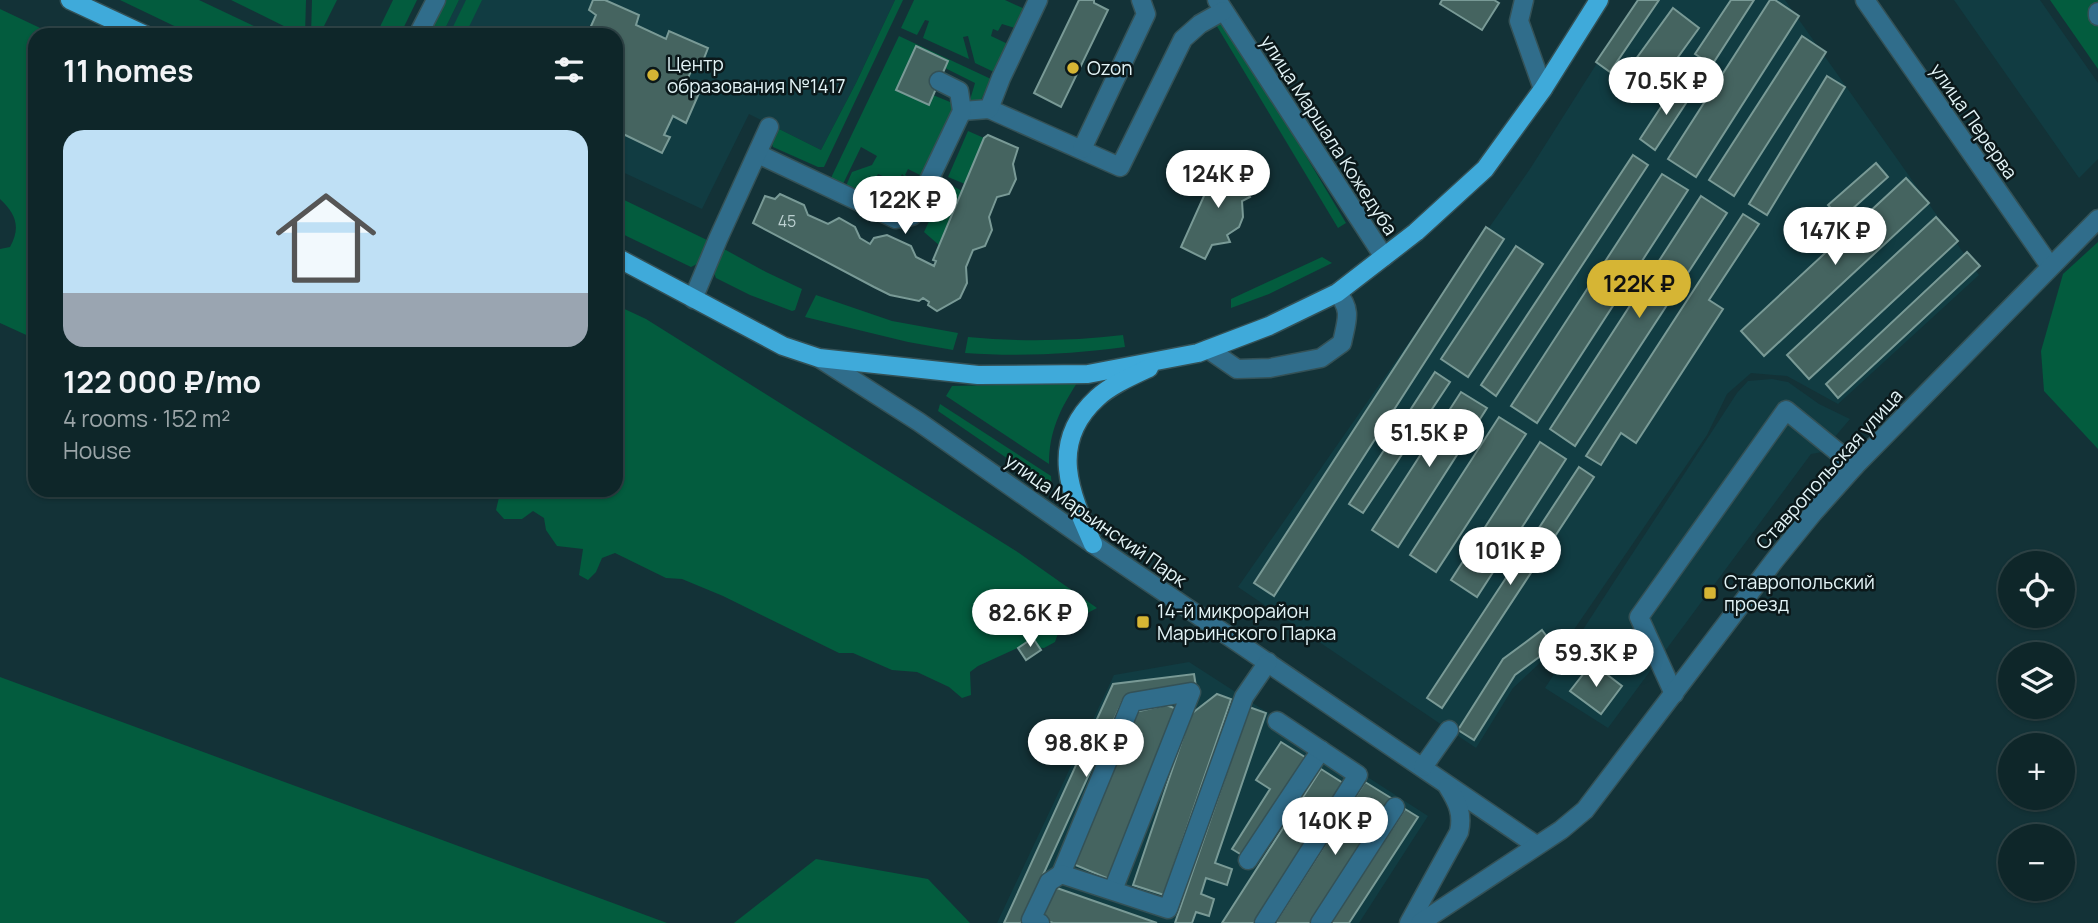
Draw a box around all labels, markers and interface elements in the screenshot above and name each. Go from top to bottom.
street label: улица Маршала Кожедуба [1254,30,1404,240]
text: 11 homes [63,50,194,91]
icon: filters [550,51,588,89]
place label: Центр образования №1417 [667,51,846,99]
place label: Ozon [1087,55,1133,81]
pin: 70.5K ₽ [1601,58,1731,117]
street label: улица Перерва [1924,58,2024,184]
marker: Ozon [1065,60,1081,76]
text: 70.5K ₽ [1625,64,1707,96]
marker: Центр образования №1417 [645,67,661,83]
pin: 124K ₽ [1161,150,1275,210]
text: 124K ₽ [1182,157,1254,189]
icon: home [263,175,389,301]
pin: 122K ₽ [848,176,962,236]
text: 122K ₽ [869,183,941,215]
pin: 147K ₽ [1778,208,1892,267]
house number: 45 [778,210,796,232]
text: 147K ₽ [1799,214,1871,246]
pin: 122K ₽ [1582,260,1696,320]
text: 122K ₽ [1603,267,1675,299]
text: 122 000 ₽/mo [63,361,261,402]
street label: Ставропольская улица [1750,383,1908,555]
text: 4 rooms · 152 m² [63,402,230,434]
pin: 51.5K ₽ [1364,410,1494,469]
text: 51.5K ₽ [1390,416,1468,448]
text: House [63,434,132,466]
street label: улица Марьинский Парк [1000,447,1193,593]
pin: 101K ₽ [1453,528,1567,587]
text: 101K ₽ [1475,534,1545,566]
map controls [1998,551,2075,901]
button: locate [1998,551,2075,628]
place label: Ставропольский проезд [1724,569,1875,617]
marker: Ставропольский проезд [1702,585,1718,601]
pin: 82.6K ₽ [965,590,1095,649]
text: 82.6K ₽ [988,596,1072,628]
place label: 14-й микрорайон Марьинского Парка [1157,598,1336,646]
marker: 14-й микрорайон Марьинского Парка [1135,614,1151,630]
pin: 59.3K ₽ [1531,630,1661,689]
text: 59.3K ₽ [1555,636,1637,668]
button: layers [1998,642,2075,719]
pin: 98.8K ₽ [1021,720,1151,779]
text: 98.8K ₽ [1044,726,1128,758]
button: + [1998,733,2075,810]
pin: 140K ₽ [1278,798,1392,857]
text: 140K ₽ [1298,804,1372,836]
button: − [1998,824,2075,901]

